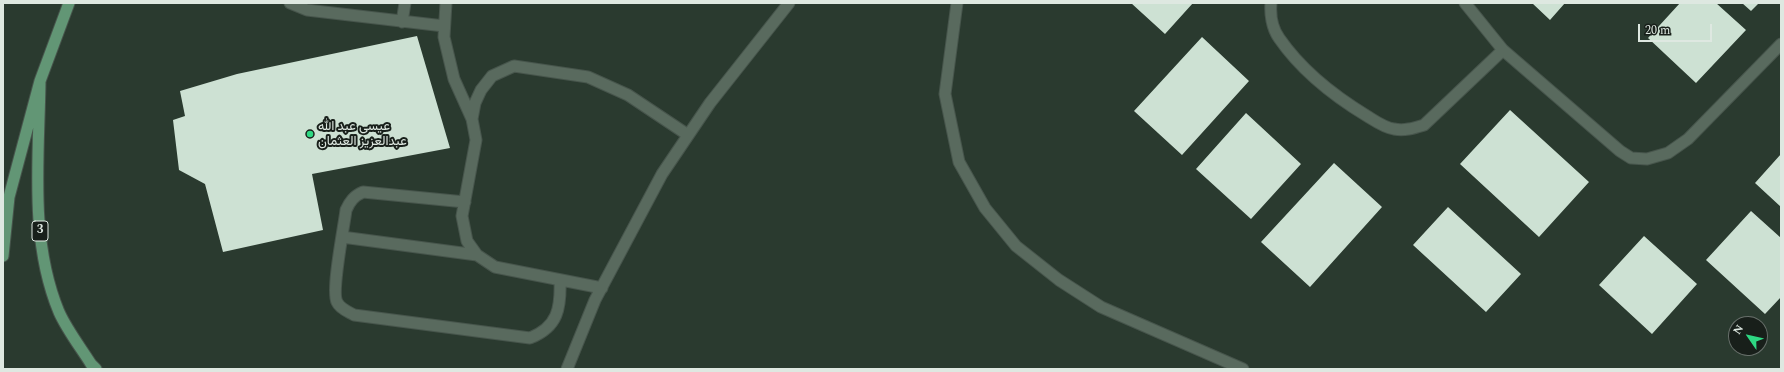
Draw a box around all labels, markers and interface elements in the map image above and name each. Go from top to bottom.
scale bar [1640,16,1714,42]
text: 20 m [1645,21,1670,40]
place label: عيسى عبد الله عبدالعزيز العثمان [318,119,407,150]
marker: عيسى عبد الله عبدالعزيز العثمان [305,129,315,139]
road number: 3 [32,221,48,241]
north arrow [1728,316,1768,356]
text: N [1729,321,1748,338]

